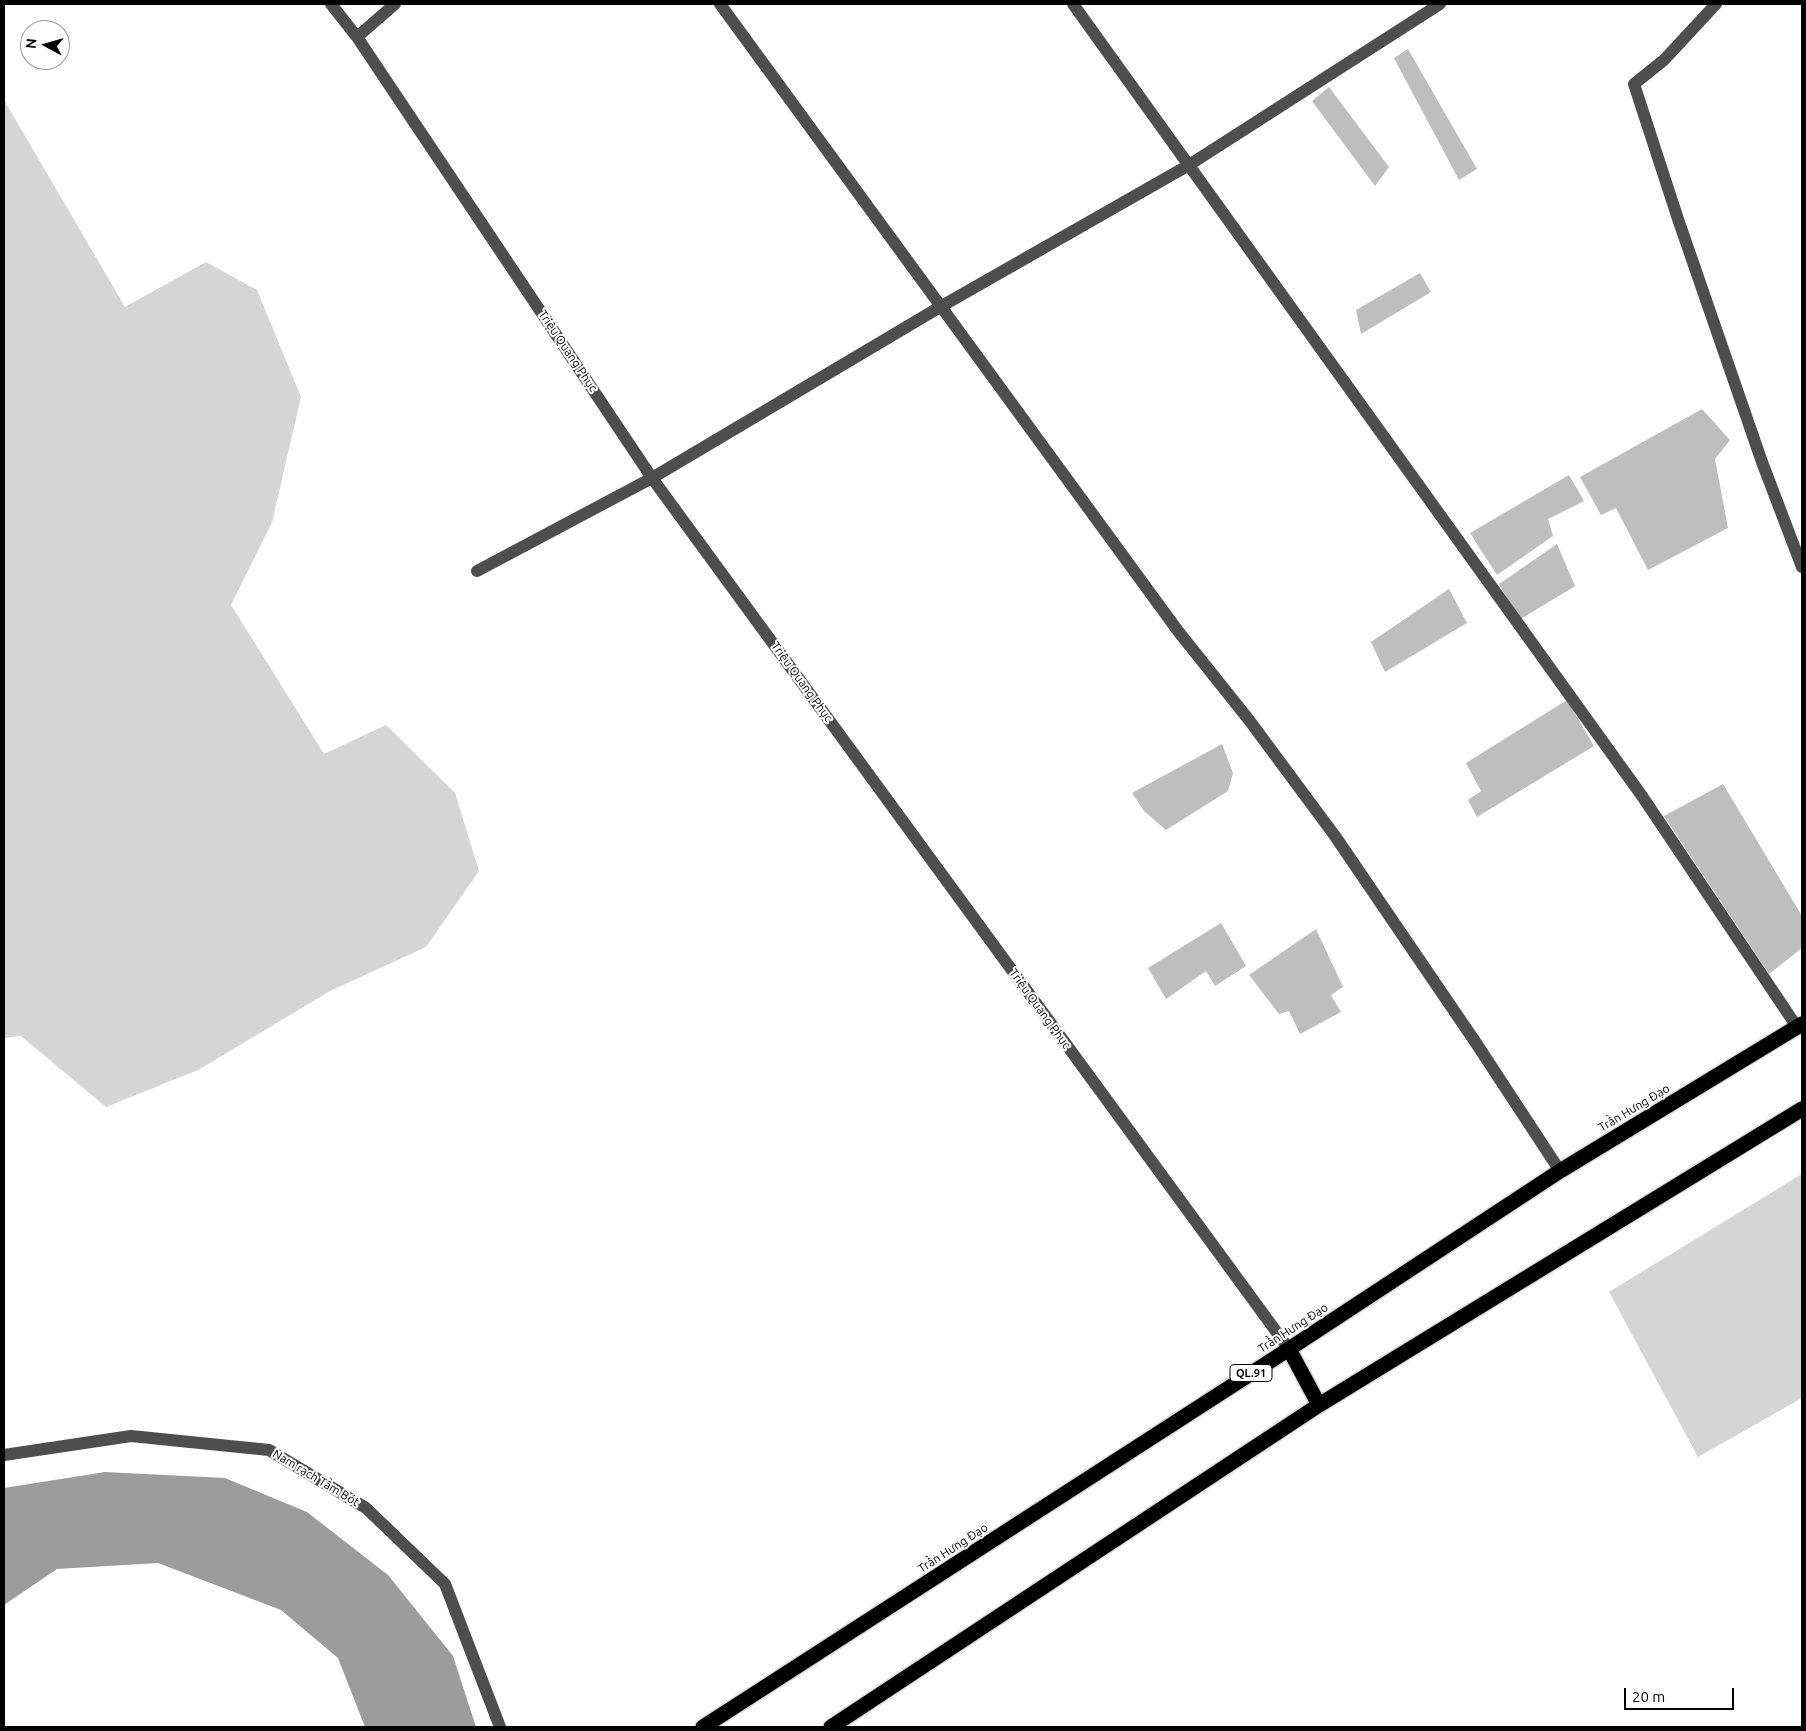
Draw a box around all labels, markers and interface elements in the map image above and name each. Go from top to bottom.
north arrow [20,20,70,70]
text: N [23,38,40,50]
street label: Triệu Quang Phục [535,307,601,395]
street label: Triệu Quang Phục [768,639,836,725]
street label: Triệu Quang Phục [1006,966,1074,1052]
street label: Trần Hưng Đạo [1596,1081,1672,1135]
street label: Trần Hưng Đạo [1255,1300,1331,1356]
road number: QL.91 [1230,1365,1272,1382]
street label: Nam rạch Tầm Bót [270,1446,362,1510]
street label: Trần Hưng Đạo [915,1520,991,1576]
scale bar [1626,1678,1736,1710]
text: 20 m [1632,1688,1665,1705]

